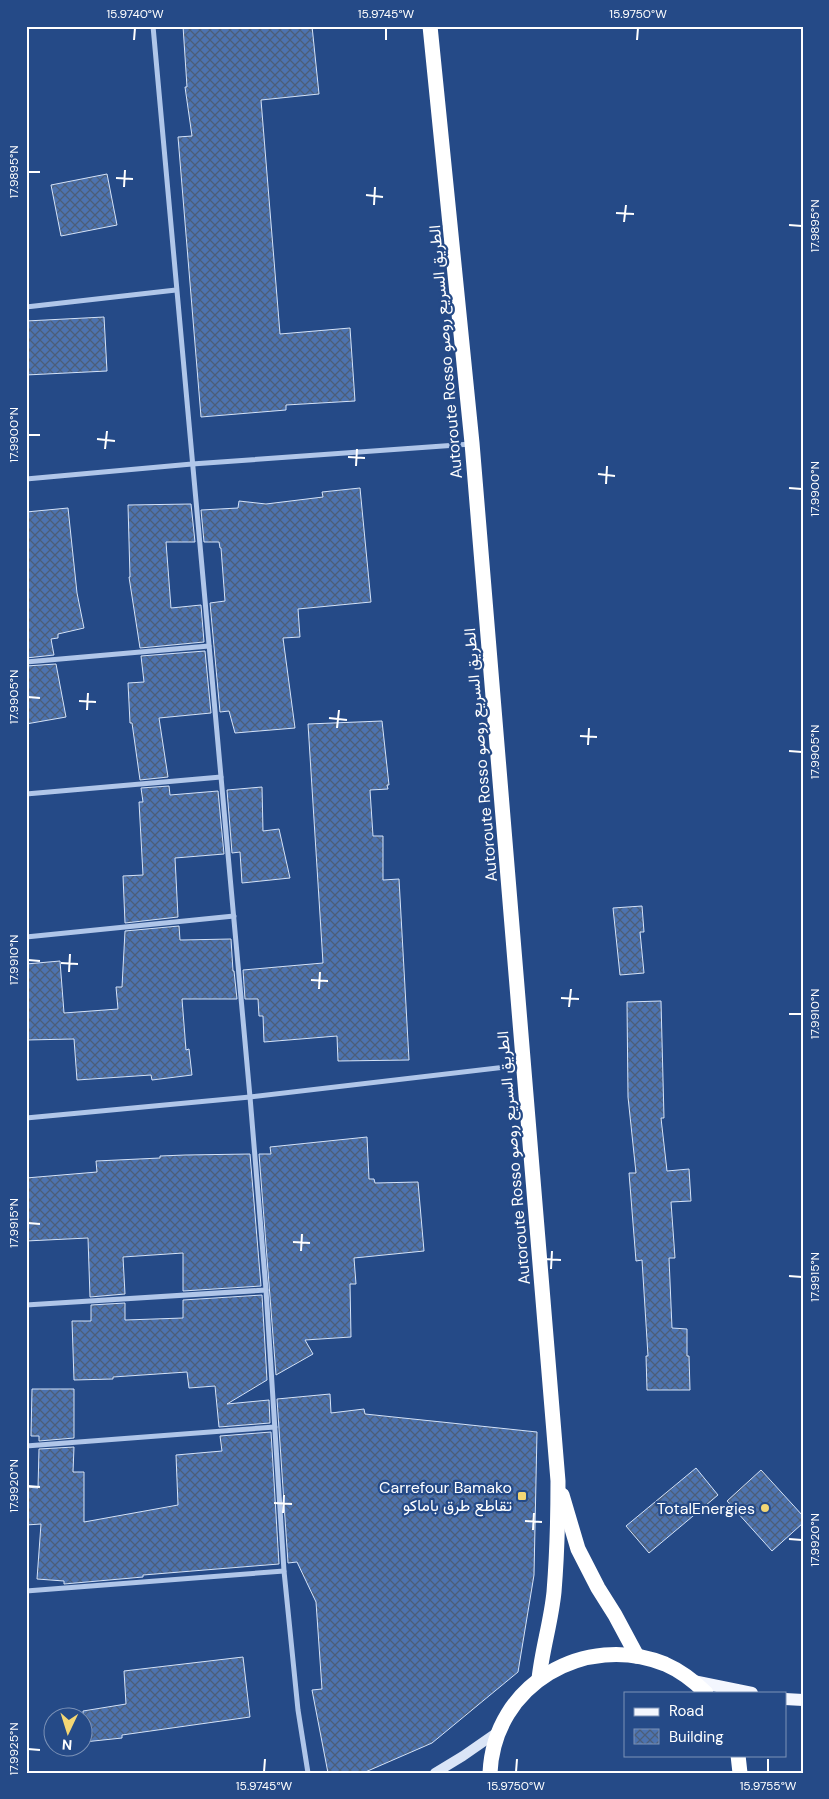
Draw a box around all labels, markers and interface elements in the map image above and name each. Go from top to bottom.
text: 15.9740°W [106,6,164,22]
text: 15.9745°W [358,6,415,22]
text: 15.9750°W [609,6,667,22]
text: 17.9895°N [6,146,22,199]
text: 17.9895°N [807,200,823,253]
street label: Autoroute Rosso الطريق السريع روصو [424,224,468,480]
text: 17.9900°N [6,407,22,463]
text: 17.9900°N [807,461,823,517]
street label: Autoroute Rosso الطريق السريع روصو [459,627,503,883]
text: 17.9905°N [6,670,22,724]
text: 17.9905°N [807,725,823,779]
text: 17.9910°N [6,935,22,985]
text: 17.9910°N [807,989,823,1039]
street label: Autoroute Rosso الطريق السريع روصو [492,1030,536,1286]
text: 17.9915°N [6,1198,22,1248]
text: 17.9915°N [807,1252,823,1302]
text: 17.9920°N [6,1459,22,1513]
place label: Carrefour Bamako تقاطع طرق باماكو [379,1477,512,1517]
marker: Carrefour Bamako تقاطع طرق باماكو [516,1490,528,1502]
place label: TotalEnergies [657,1498,755,1519]
marker: TotalEnergies [759,1502,771,1514]
text: 17.9920°N [807,1513,823,1567]
legend [624,1692,786,1756]
text: Road [669,1701,704,1721]
north arrow [42,1706,92,1756]
text: 17.9925°N [6,1723,22,1775]
text: Building [669,1727,724,1747]
text: N [61,1736,73,1754]
text: 15.9745°W [236,1778,293,1794]
text: 15.9750°W [487,1778,545,1794]
text: 15.9755°W [740,1778,797,1794]

